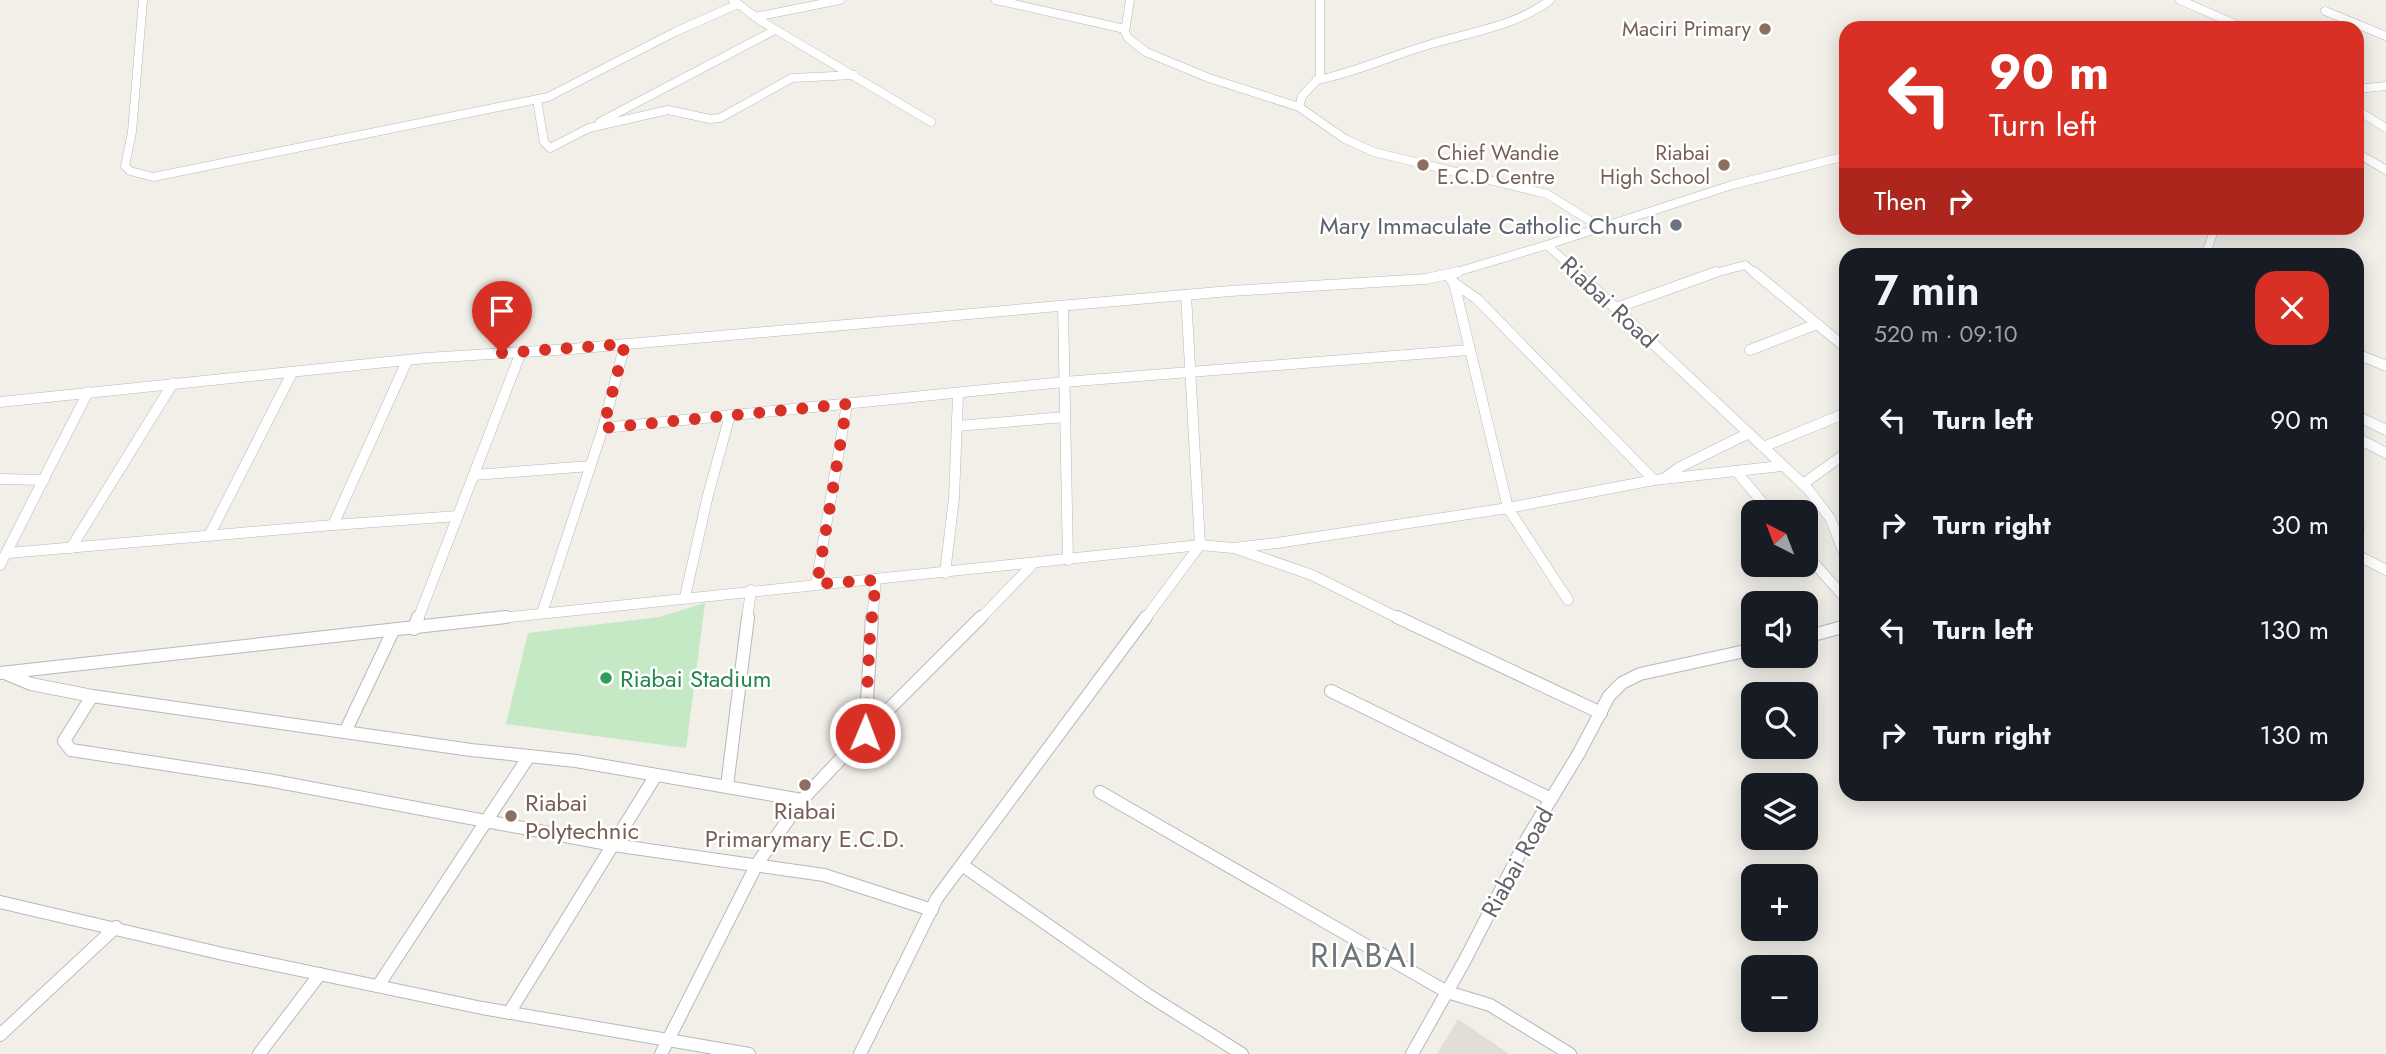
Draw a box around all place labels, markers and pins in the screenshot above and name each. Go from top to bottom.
place label: Maciri Primary [1622,14,1752,44]
marker: Maciri Primary [1757,21,1773,37]
place label: Chief Wandie E.C.D Centre [1437,138,1559,192]
place label: Riabai High School [1600,138,1710,192]
marker: Chief Wandie E.C.D Centre [1415,157,1431,173]
marker: Riabai High School [1716,157,1732,173]
place label: Mary Immaculate Catholic Church [1320,208,1662,243]
marker: Mary Immaculate Catholic Church [1668,217,1684,233]
pin [472,281,532,353]
place label: Riabai Stadium [620,661,772,696]
marker: Riabai Stadium [598,670,614,686]
marker: Riabai Primarymary E.C.D. [797,777,813,793]
place label: Riabai Polytechnic [525,785,639,848]
place label: Riabai Primarymary E.C.D. [705,793,905,856]
marker: Riabai Polytechnic [503,808,519,824]

